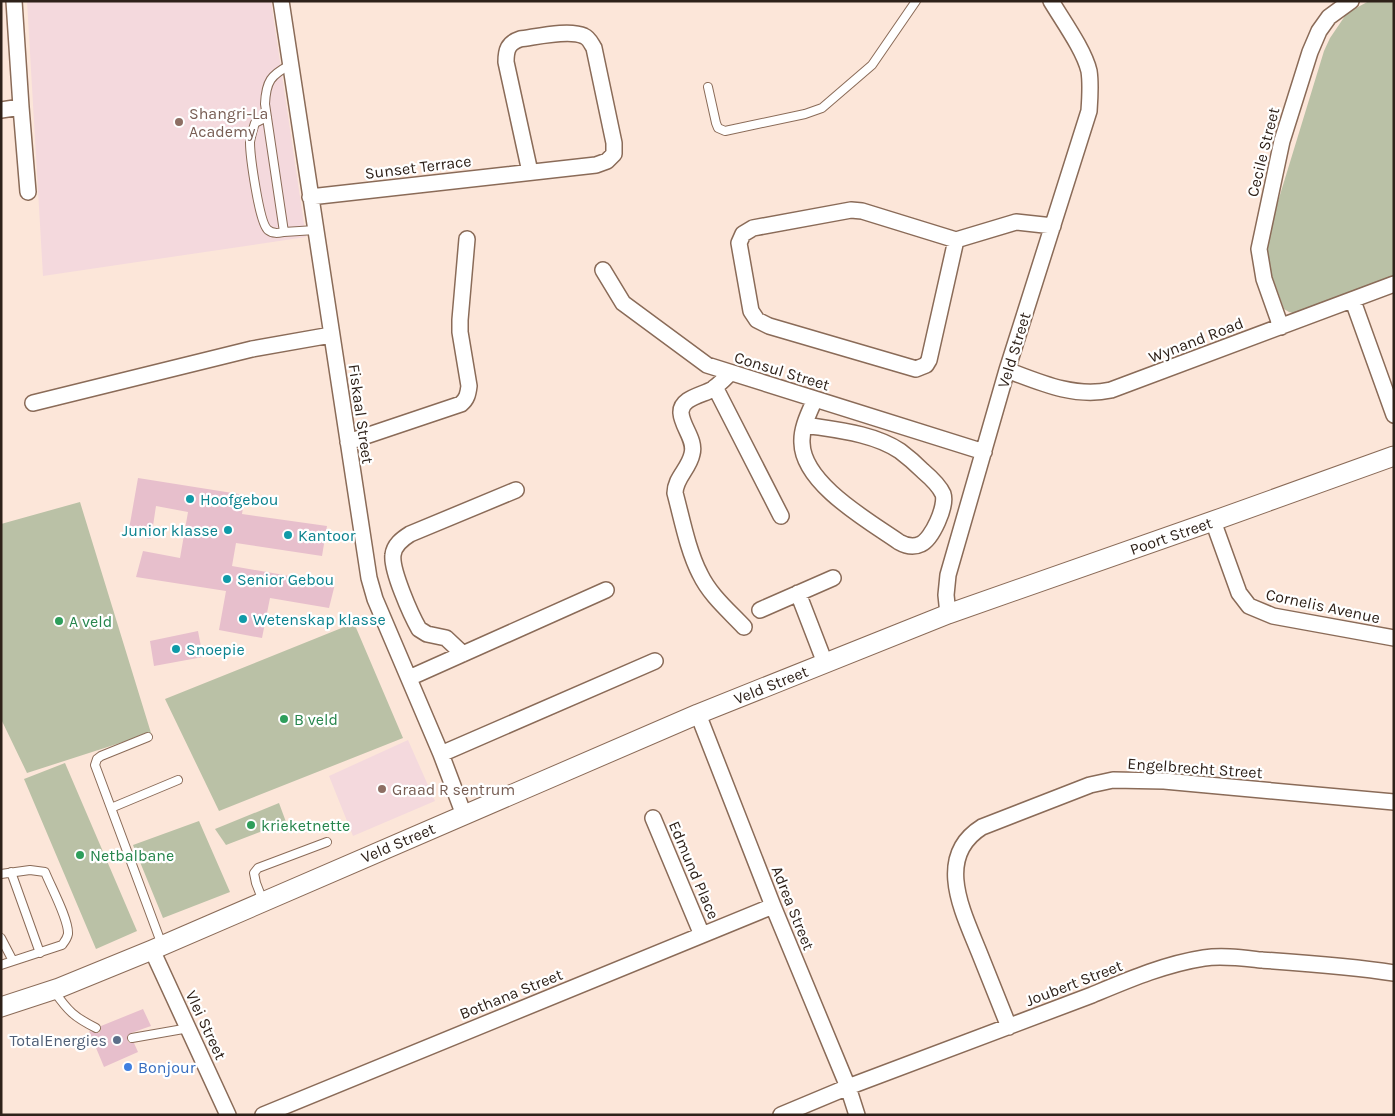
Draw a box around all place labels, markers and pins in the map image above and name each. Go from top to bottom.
place label: Shangri-La Academy [189,104,268,141]
marker: Shangri-La Academy [173,116,185,128]
place label: Hoofgebou [200,490,278,509]
marker: Hoofgebou [184,493,196,505]
place label: Junior klasse [122,521,218,540]
marker: Junior klasse [222,524,234,536]
place label: Kantoor [298,526,356,545]
marker: Kantoor [282,529,294,541]
place label: Senior Gebou [237,570,334,589]
marker: Senior Gebou [221,573,233,585]
place label: Wetenskap klasse [253,610,386,629]
place label: A veld [69,612,112,631]
marker: Wetenskap klasse [237,613,249,625]
marker: A veld [53,615,65,627]
place label: Snoepie [186,640,245,659]
marker: Snoepie [170,643,182,655]
place label: B veld [294,710,338,729]
marker: B veld [278,713,290,725]
place label: Graad R sentrum [392,780,515,799]
marker: Graad R sentrum [376,783,388,795]
place label: krieketnette [261,816,350,835]
marker: krieketnette [245,819,257,831]
place label: Netbalbane [90,846,174,865]
marker: Netbalbane [74,849,86,861]
place label: TotalEnergies [9,1031,107,1050]
marker: TotalEnergies [111,1034,123,1046]
place label: Bonjour [138,1058,196,1077]
marker: Bonjour [122,1061,134,1073]

